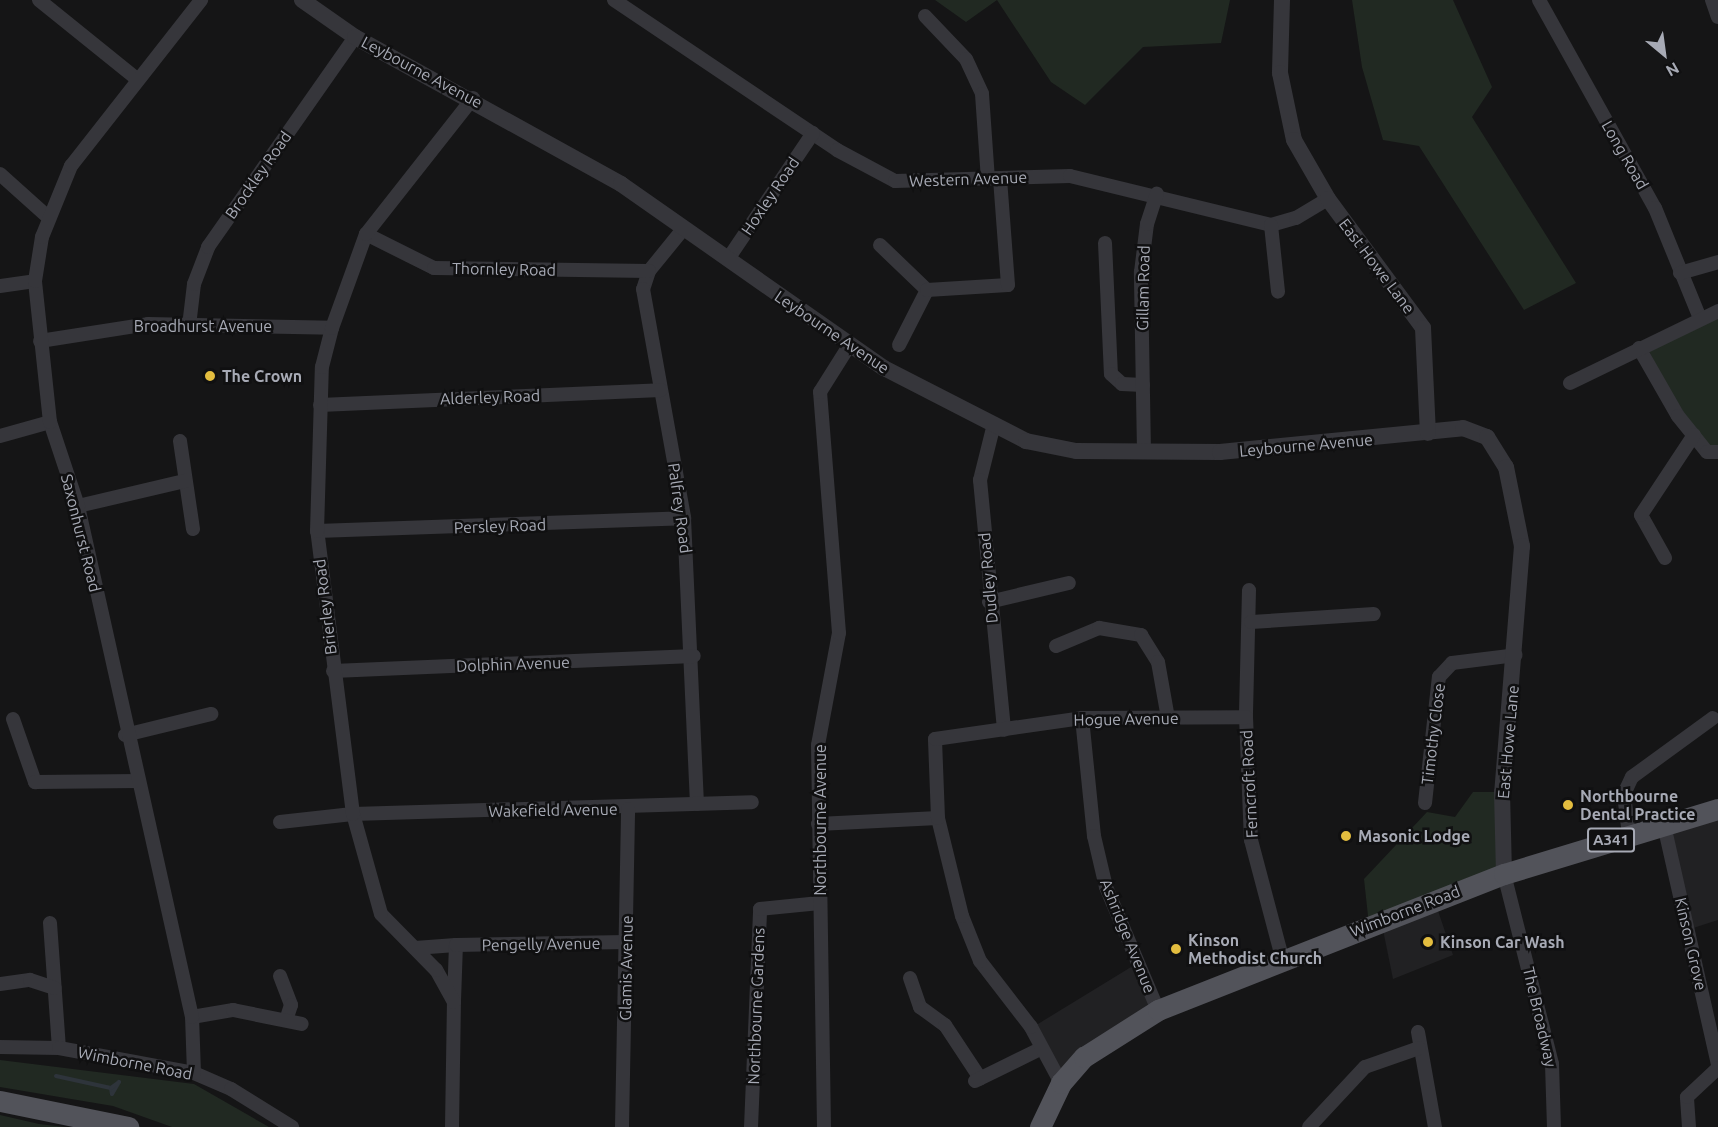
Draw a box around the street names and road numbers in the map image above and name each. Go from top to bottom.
street label: Leybourne Avenue [358,32,486,112]
street label: Long Road [1598,117,1652,193]
street label: Brockley Road [221,128,295,222]
street label: Hoxley Road [737,153,803,239]
street label: Western Avenue [909,167,1027,191]
street label: East Howe Lane [1335,215,1419,317]
street label: Gillam Road [1133,245,1153,331]
street label: Thornley Road [452,258,556,280]
street label: Leybourne Avenue [771,287,893,377]
street label: Broadhurst Avenue [134,316,272,336]
street label: Alderley Road [440,386,540,408]
street label: Leybourne Avenue [1238,430,1374,460]
street label: Palfrey Road [664,462,696,554]
street label: Saxonhurst Road [57,472,105,594]
street label: Persley Road [454,515,546,537]
street label: Dudley Road [974,532,1002,624]
street label: Brierley Road [310,558,340,656]
street label: Dolphin Avenue [456,652,570,676]
street label: Timothy Close [1417,682,1449,786]
street label: East Howe Lane [1493,684,1523,800]
street label: Hogue Avenue [1073,708,1179,730]
street label: Ferncroft Road [1237,729,1261,839]
street label: Northbourne Avenue [810,744,830,896]
street label: Wakefield Avenue [488,799,618,821]
road number: A341 [1587,828,1635,852]
street label: Ashridge Avenue [1096,876,1160,996]
street label: Wimborne Road [1347,881,1463,941]
street label: Kinson Grove [1671,896,1711,992]
street label: Glamis Avenue [615,915,637,1021]
street label: Northbourne Gardens [744,927,768,1085]
street label: Pengelly Avenue [481,933,601,955]
street label: The Broadway [1519,965,1561,1069]
street label: Wimborne Road [76,1042,194,1084]

